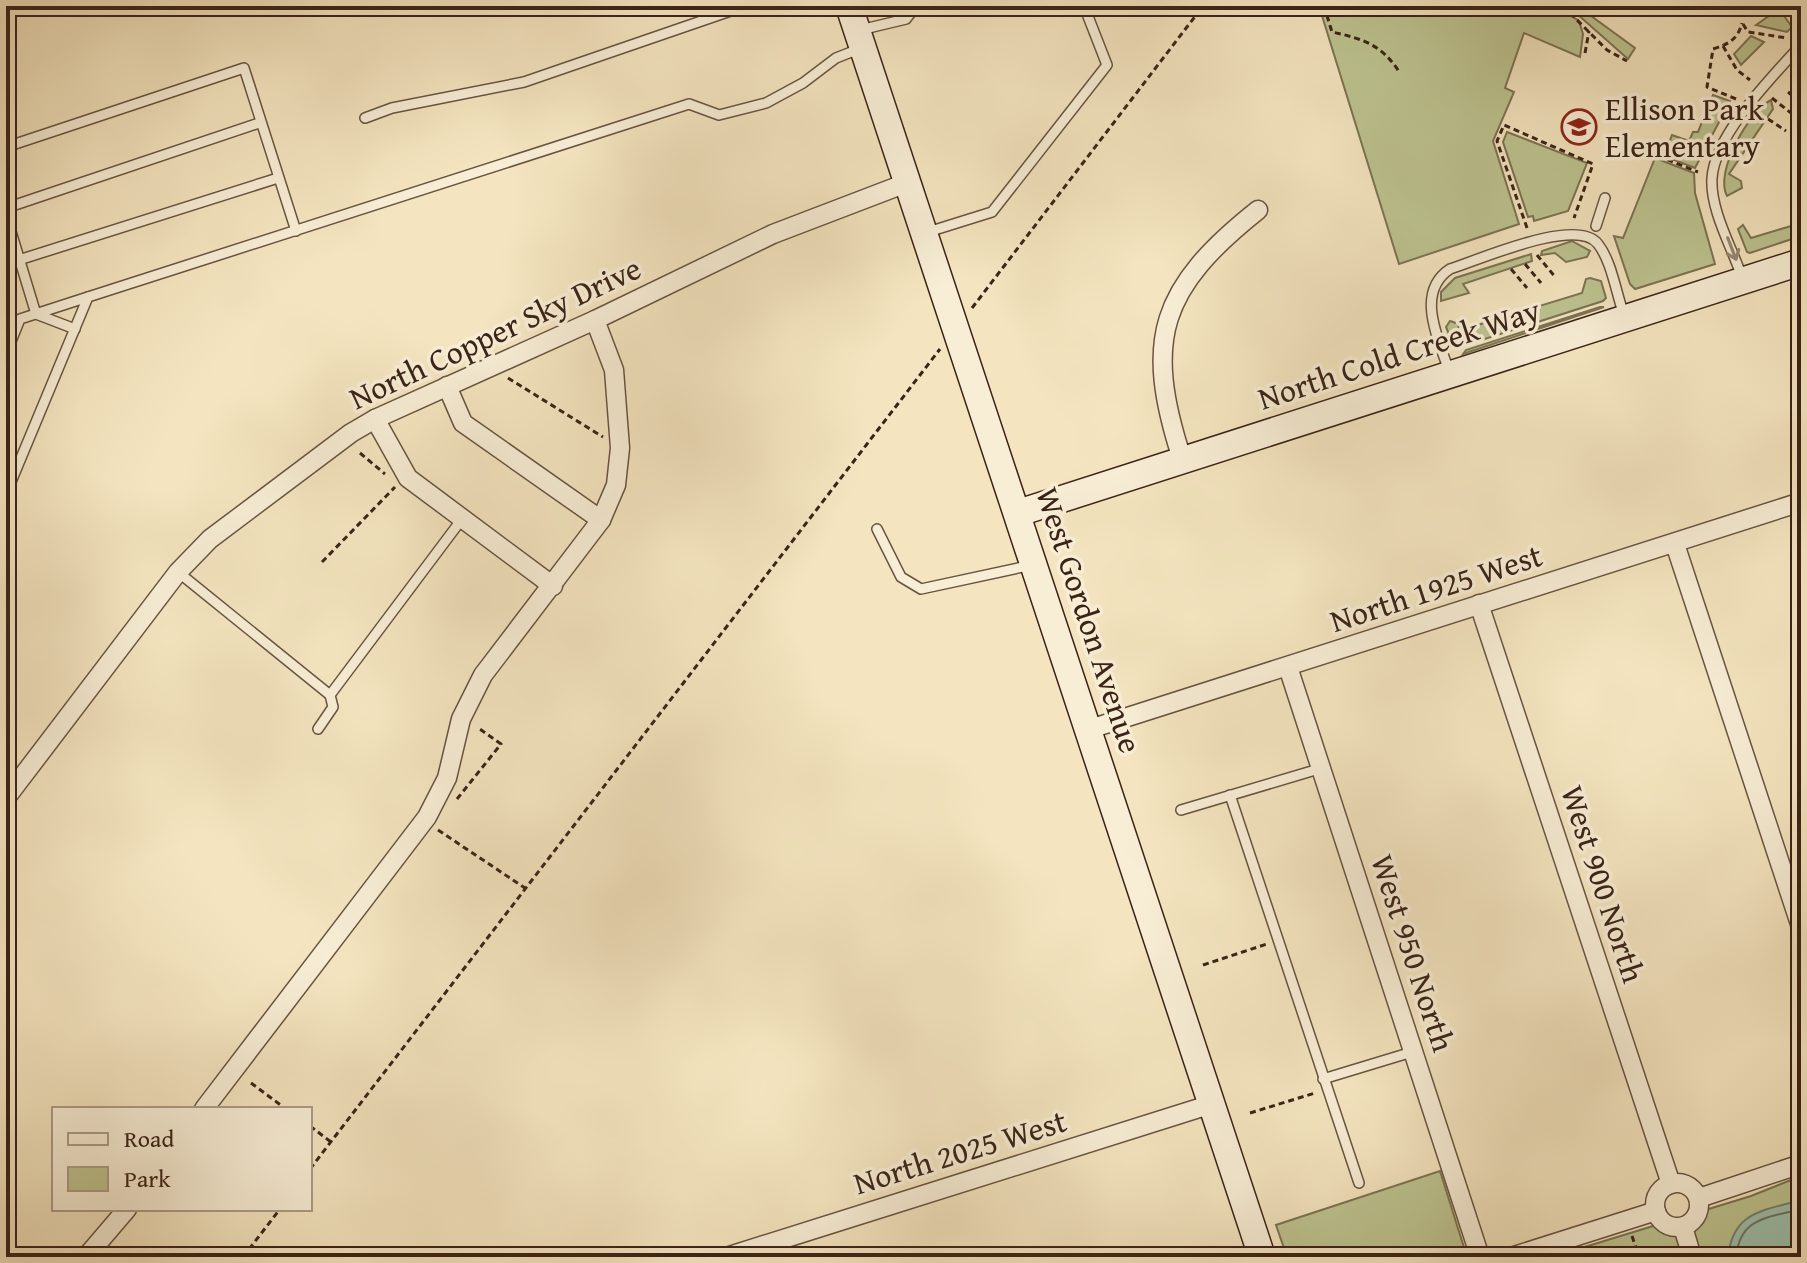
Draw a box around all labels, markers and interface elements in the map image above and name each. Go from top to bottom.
place label: Ellison Park Elementary [1605,85,1765,169]
school or university icon: Ellison Park Elementary [1560,108,1598,146]
one-way arrow [1726,236,1740,261]
street label: North Copper Sky Drive [341,244,648,421]
street label: North Cold Creek Way [1252,286,1546,421]
street label: West Gordon Avenue [1024,481,1155,759]
street label: North 1925 West [1324,531,1548,644]
street label: West 900 North [1549,779,1658,989]
street label: West 950 North [1359,848,1468,1058]
street label: North 2025 West [848,1097,1072,1206]
legend [52,1107,312,1211]
text: Road [124,1121,174,1156]
text: Park [124,1161,171,1196]

